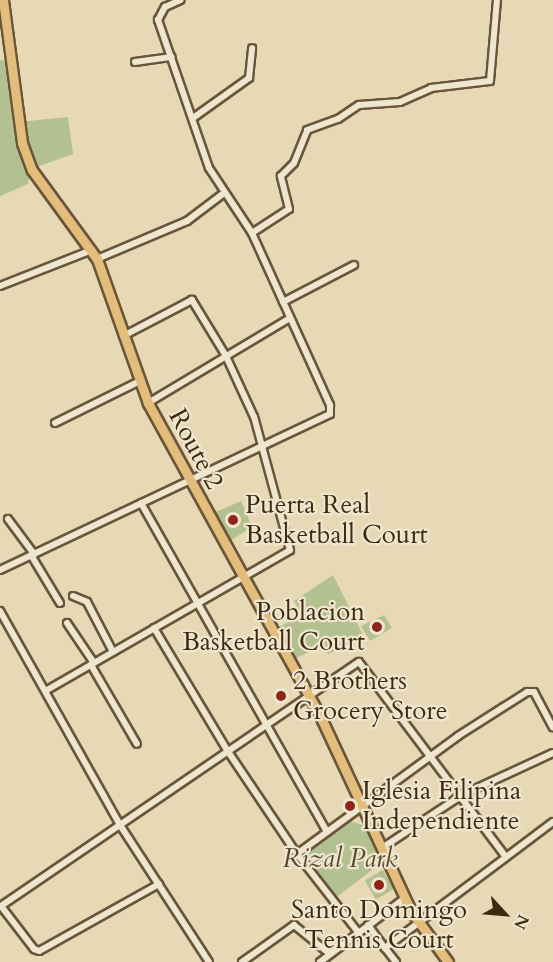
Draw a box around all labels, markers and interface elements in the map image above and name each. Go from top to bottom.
street label: Route 2 [162,403,230,495]
place label: Puerta Real Basketball Court [245,489,428,550]
marker: Puerta Real Basketball Court [226,513,240,527]
place label: Poblacion Basketball Court [182,596,365,658]
marker: Poblacion Basketball Court [370,620,384,634]
place label: 2 Brothers Grocery Store [293,665,448,726]
marker: 2 Brothers Grocery Store [274,689,288,703]
place label: Iglesia Filipina Independiente [362,775,521,837]
marker: Iglesia Filipina Independiente [343,799,357,813]
park label: Rizal Park [282,843,398,875]
marker: Santo Domingo Tennis Court [372,878,386,892]
north arrow [475,884,535,944]
place label: Santo Domingo Tennis Court [291,894,467,956]
text: N [508,911,534,933]

